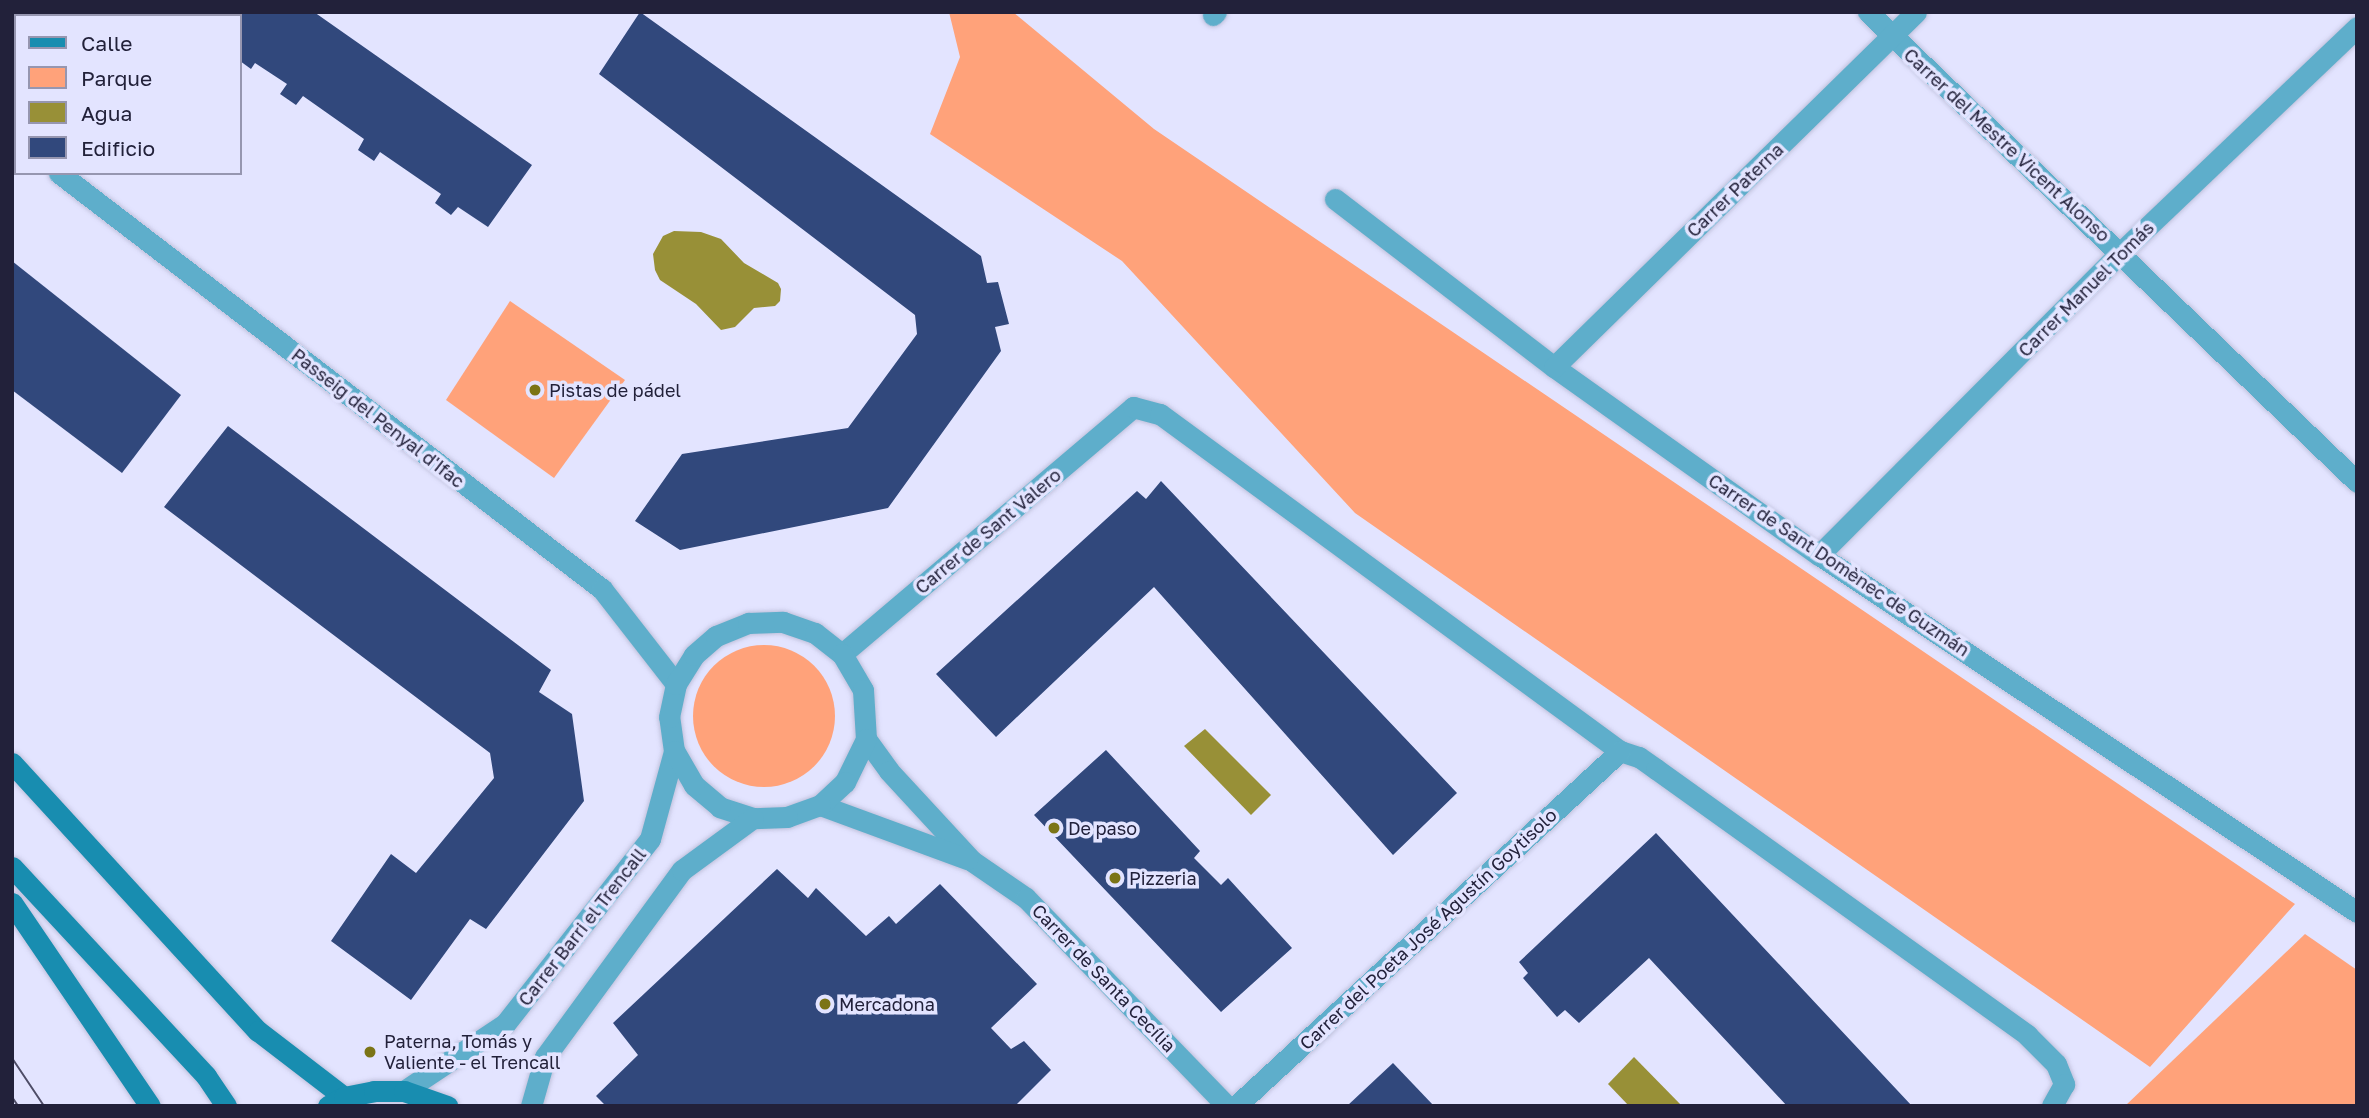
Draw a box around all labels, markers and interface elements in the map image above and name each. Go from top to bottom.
legend [14,14,242,175]
text: Calle [81,30,133,56]
street label: Carrer del Mestre Vicent Alonso [1900,44,2114,246]
text: Parque [81,65,152,91]
text: Agua [81,100,132,126]
text: Edificio [81,135,155,161]
street label: Carrer Paterna [1682,139,1788,241]
street label: Carrer Manuel Tomás [2014,217,2158,361]
street label: Passeig del Penyal d'Ifac [287,344,469,492]
place label: Pistas de pádel [549,379,681,401]
marker: Pistas de pádel [527,382,543,398]
street label: Carrer de Sant Valero [911,464,1065,598]
street label: Carrer de Sant Domènec de Guzmán [1704,469,1974,661]
street label: Carrer del Poeta José Agustín Goytisolo [1295,804,1561,1054]
place label: De paso [1068,817,1137,839]
marker: De paso [1046,820,1062,836]
street label: Carrer Barri el Trencall [514,844,650,1010]
place label: Pizzeria [1129,867,1197,889]
marker: Pizzeria [1107,870,1123,886]
street label: Carrer de Santa Cecília [1028,900,1180,1056]
place label: Mercadona [839,993,935,1015]
marker: Mercadona [817,996,833,1012]
place label: Paterna, Tomás y Valiente - el Trencall [384,1031,561,1074]
marker: Paterna, Tomás y Valiente - el Trencall [362,1044,378,1060]

